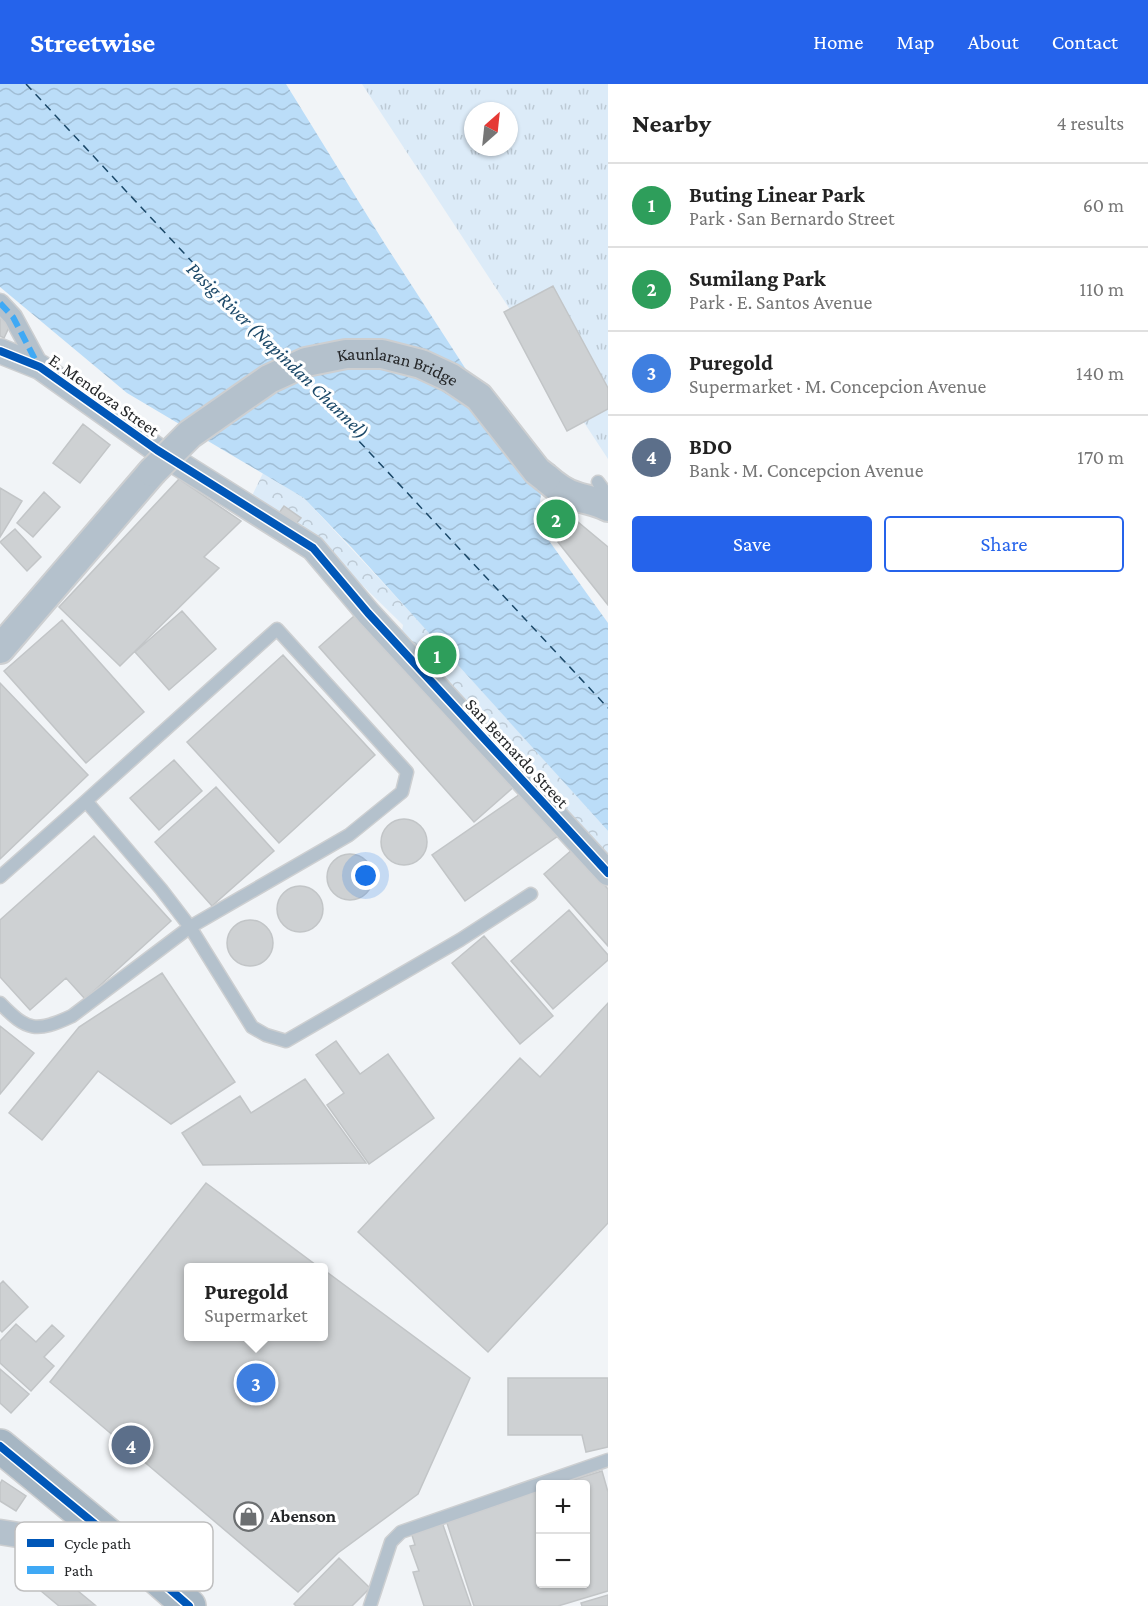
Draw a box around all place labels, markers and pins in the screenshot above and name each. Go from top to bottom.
pin: 2 [536,496,576,542]
pin: 1 [418,632,456,678]
pin: 3 [236,1360,276,1406]
pin: 4 [112,1422,150,1468]
shop icon: Abenson [233,1500,265,1532]
place label: Abenson [269,1506,337,1526]

